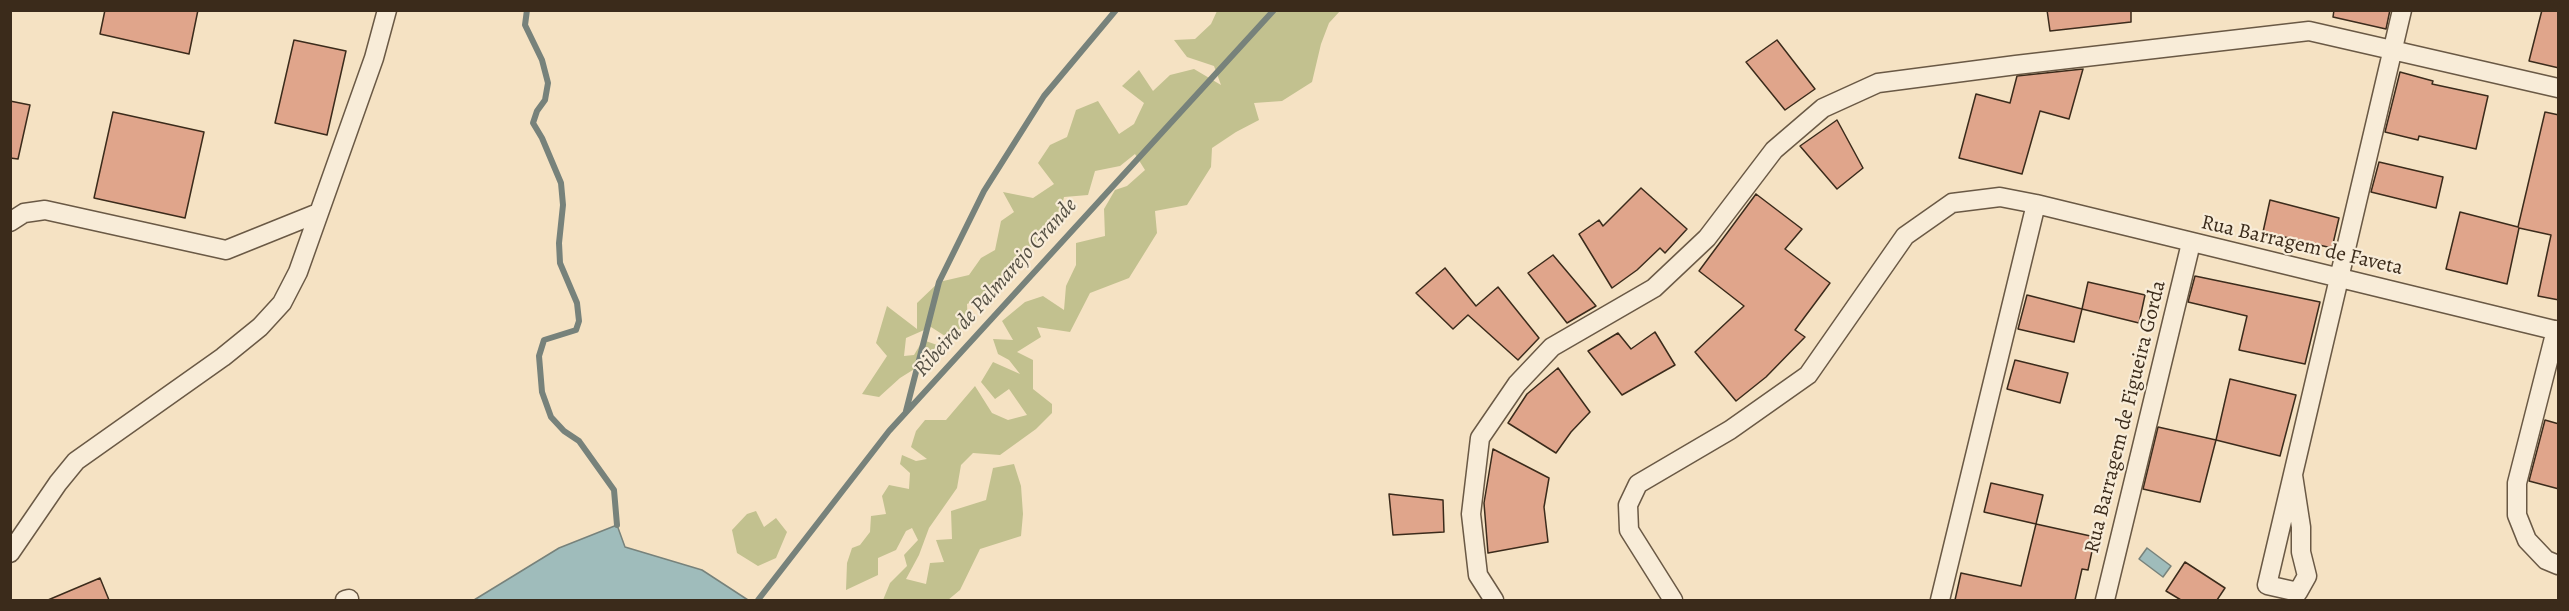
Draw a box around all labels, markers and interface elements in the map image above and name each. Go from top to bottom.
water label: Ribeira de Palmarejo Grande [909,193,1083,383]
street label: Rua Barragem de Faveta [2199,211,2405,281]
street label: Rua Barragem de Figueira Gorda [2080,278,2172,556]

